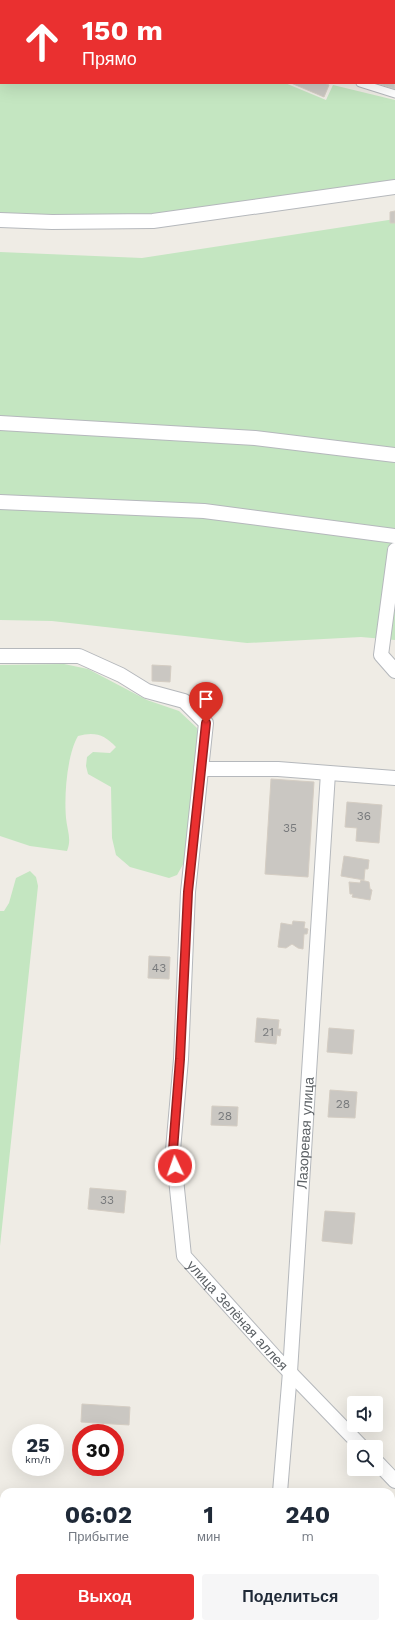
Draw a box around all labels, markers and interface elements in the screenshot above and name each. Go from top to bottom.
text: 150 m [82,14,163,47]
icon: ahead [16,16,68,68]
text: Прямо [82,48,137,69]
pin [189,682,223,723]
icon: arrive [195,688,217,710]
house number: 36 [357,809,371,823]
house number: 35 [283,821,297,835]
house number: 43 [152,961,166,975]
house number: 21 [262,1025,274,1039]
street label: Лазоревая улица [294,1076,317,1190]
house number: 28 [336,1097,350,1111]
house number: 28 [218,1109,232,1123]
position arrow [154,1145,196,1187]
house number: 33 [100,1193,114,1207]
street label: улица Зелёная аллея [184,1257,291,1374]
map controls [347,1396,383,1476]
button: sound [347,1396,383,1432]
speed limit sign: 30 [72,1424,124,1476]
text: 25 [26,1433,50,1457]
button: search [347,1440,383,1476]
text: km/h [25,1454,51,1465]
text: 06:02 [65,1501,132,1529]
text: 1 [203,1501,214,1529]
text: 240 [285,1501,330,1529]
text: Прибытие [68,1529,129,1544]
text: мин [197,1529,220,1544]
text: m [301,1529,314,1544]
button: Выход [16,1574,194,1620]
button: Поделиться [202,1574,379,1620]

